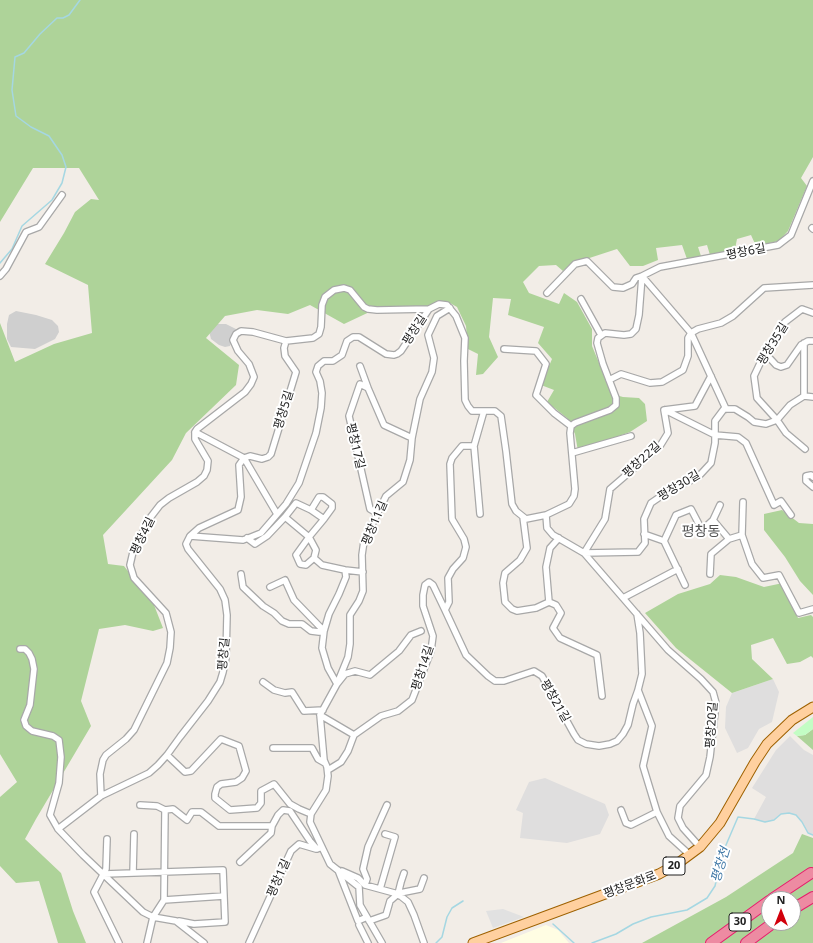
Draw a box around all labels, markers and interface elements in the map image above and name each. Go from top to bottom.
street label: 평창6길 [725,241,767,263]
street label: 평창길 [400,312,430,348]
street label: 평창35길 [754,320,792,368]
street label: 평창5길 [271,389,297,431]
street label: 평창17길 [343,422,367,470]
street label: 평창22길 [620,439,664,481]
street label: 평창30길 [655,468,703,504]
street label: 평창11길 [359,499,391,547]
street label: 평창4길 [128,515,158,557]
district label: 평창동 [682,524,720,540]
street label: 평창길 [215,637,233,671]
street label: 평창14길 [409,643,437,693]
street label: 평창21길 [537,677,573,725]
street label: 평창20길 [703,701,721,749]
water label: 평창천 [708,846,734,884]
street label: 평창1길 [264,857,294,899]
road number: 20 [663,857,685,875]
street label: 평창문화로 [602,868,658,902]
north arrow [761,891,801,931]
text: N [777,892,785,907]
road number: 30 [729,913,751,931]

